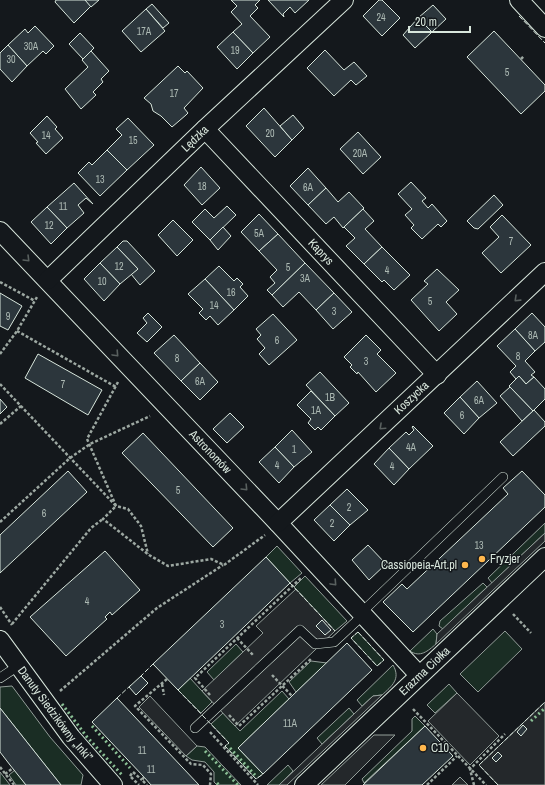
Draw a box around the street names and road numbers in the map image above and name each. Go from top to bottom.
street label: Lędzka [178,121,212,155]
street label: Kaprys [305,235,337,269]
street label: Koszycka [390,377,433,418]
street label: Astronomów [185,426,236,478]
street label: Erazma Ciołka [396,643,454,699]
street label: Danuty Siedzikówny „Inki” [14,663,97,765]

